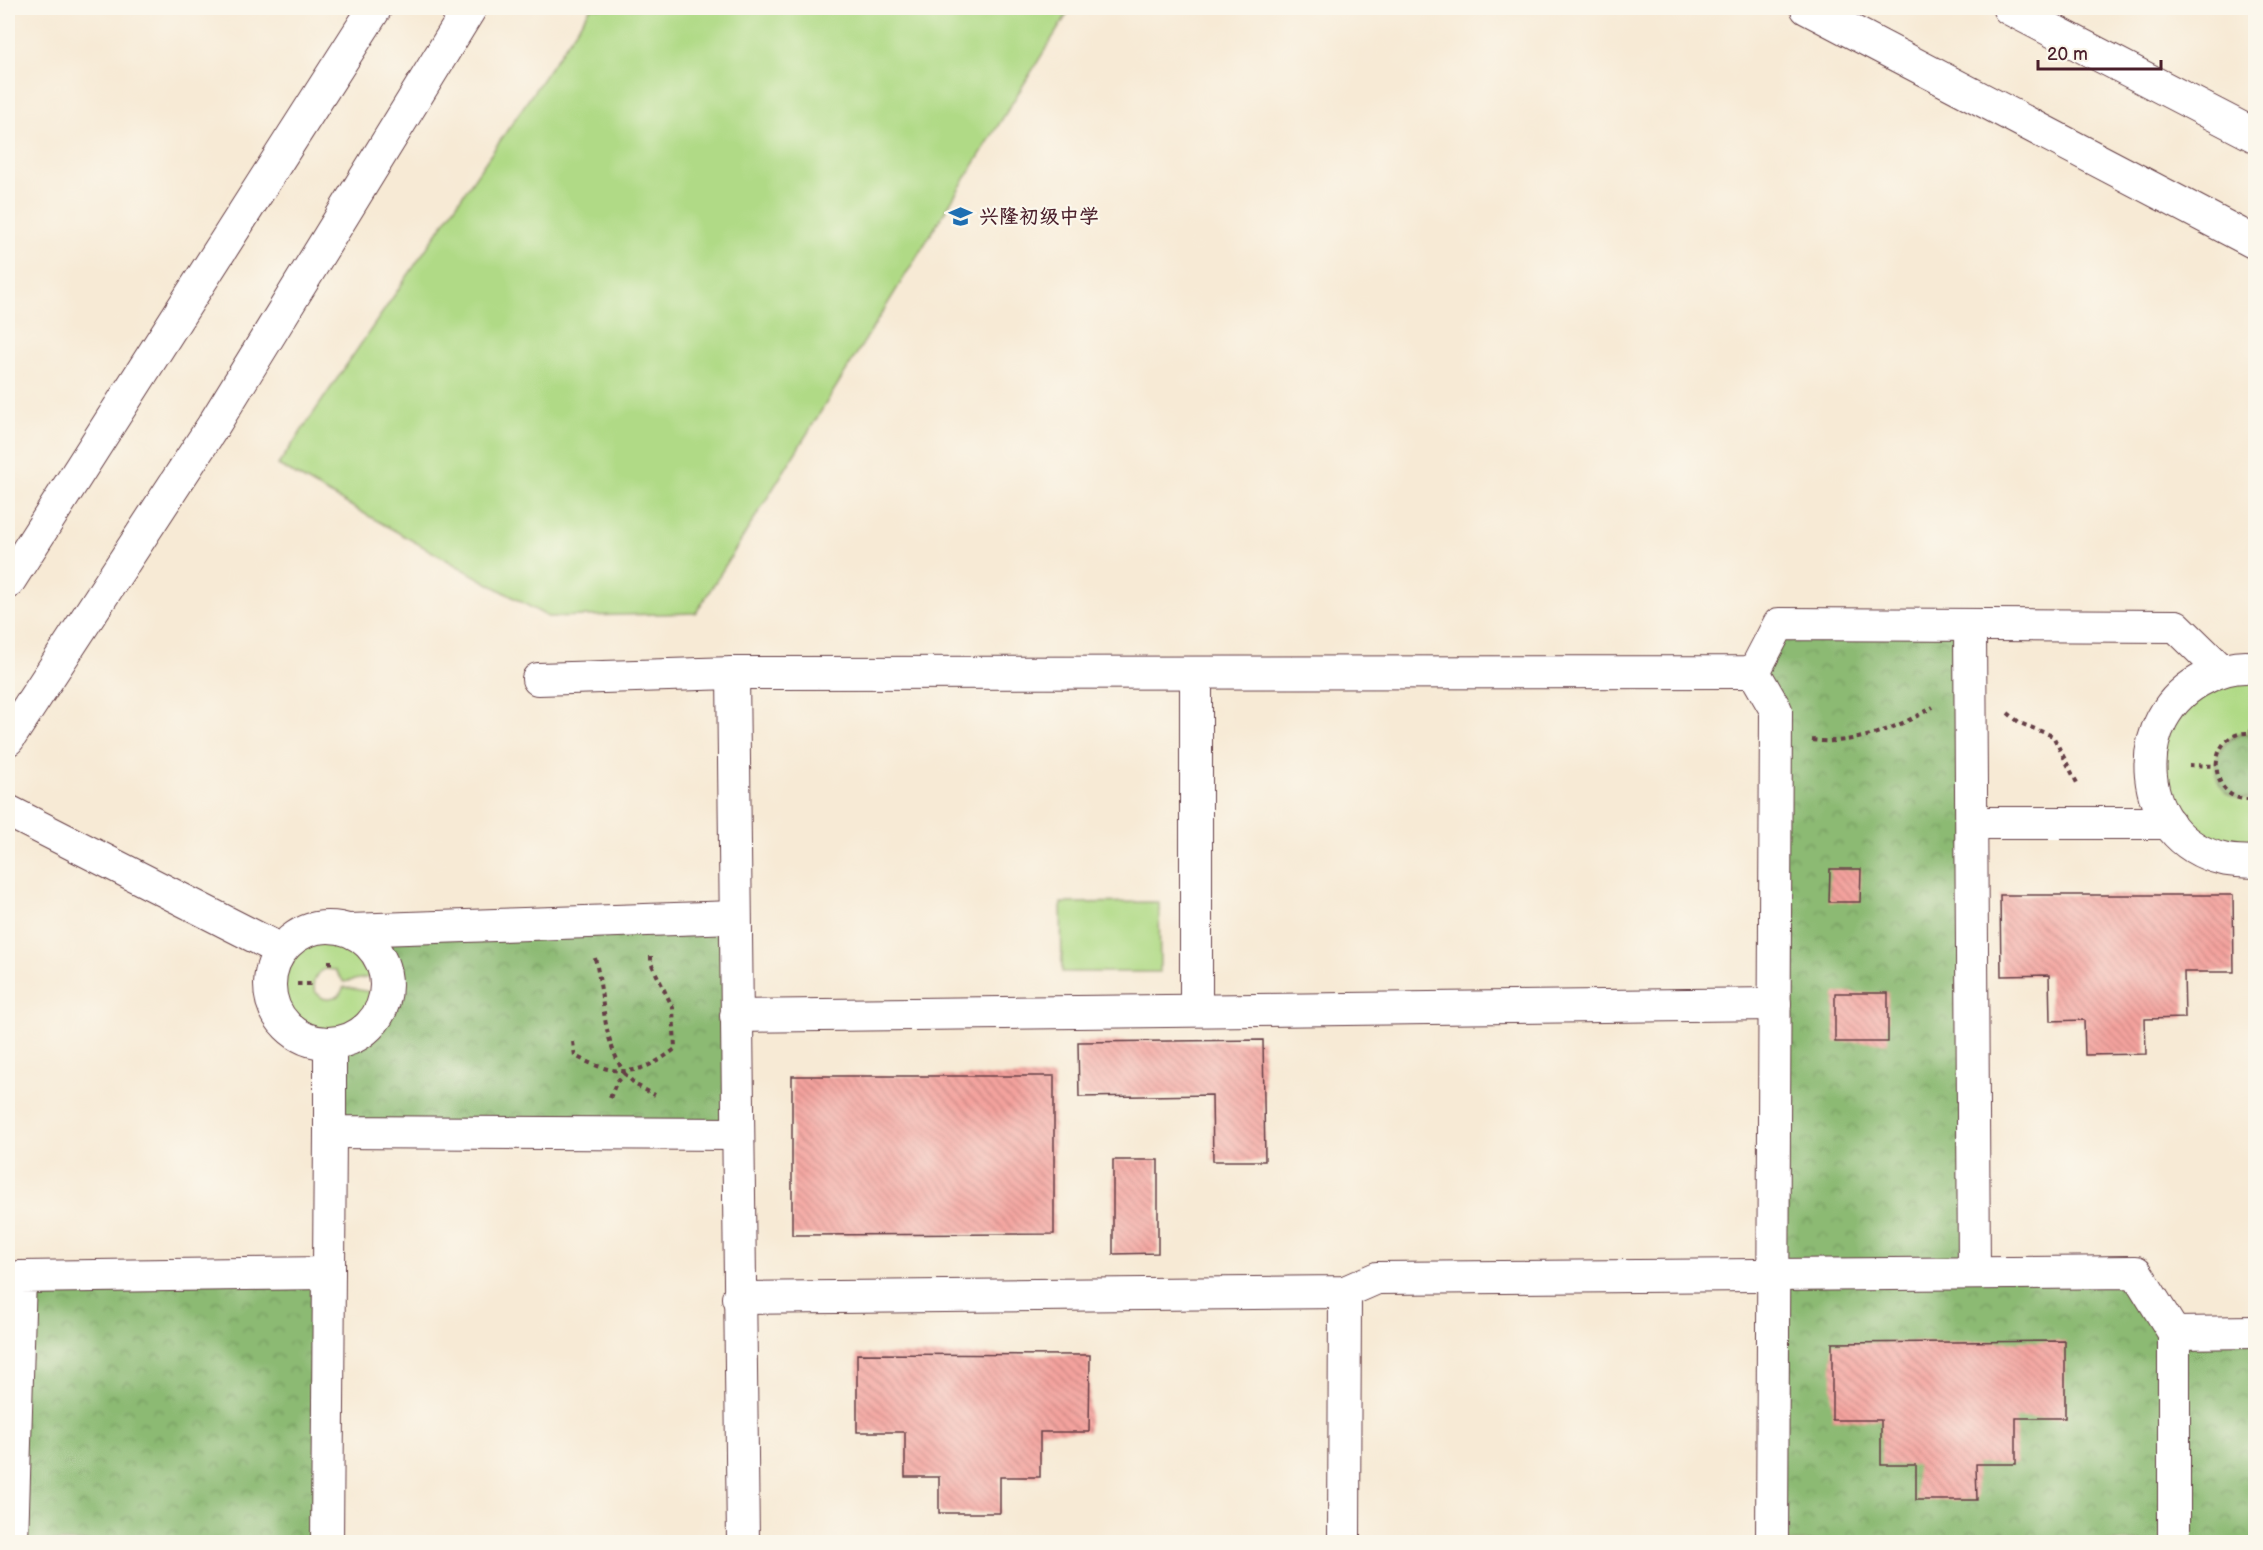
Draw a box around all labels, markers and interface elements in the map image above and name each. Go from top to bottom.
scale bar [2038,33,2161,71]
text: 20 m [2047,44,2088,65]
school or university icon: 兴隆初级中学 [948,204,974,230]
place label: 兴隆初级中学 [979,205,1099,229]

